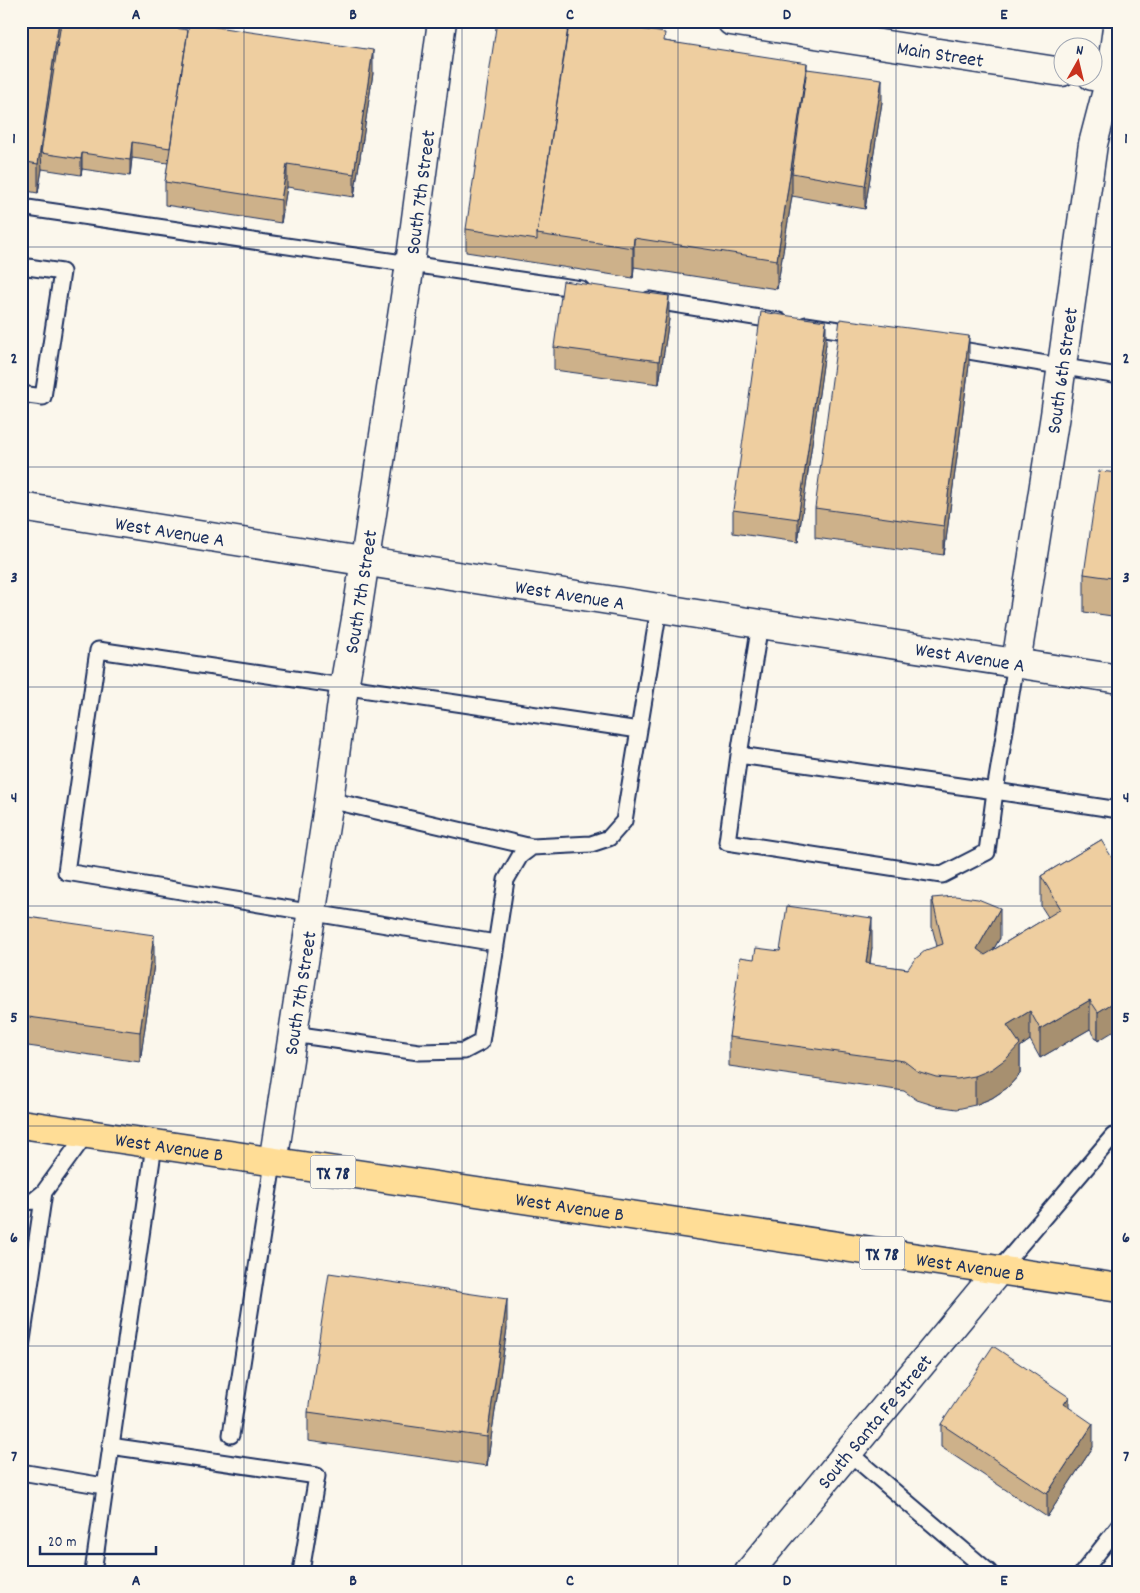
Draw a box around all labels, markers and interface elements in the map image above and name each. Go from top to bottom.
text: A [132,4,141,27]
text: B [349,4,357,27]
text: C [566,4,574,27]
text: D [783,4,792,27]
text: E [1000,4,1008,27]
street label: Main Street [895,36,985,77]
north arrow [1052,38,1102,88]
text: N [1075,41,1084,62]
text: 1 [12,128,16,151]
text: 1 [1124,128,1128,151]
street label: South 7th Street [400,129,444,256]
street label: South 6th Street [1041,306,1087,436]
text: 2 [11,348,18,371]
text: 2 [1123,348,1130,371]
street label: West Avenue A [113,511,227,556]
street label: South 7th Street [339,528,386,656]
text: 3 [10,567,18,590]
text: 3 [1122,567,1130,590]
street label: West Avenue A [513,574,627,619]
street label: West Avenue A [913,637,1027,681]
text: 4 [11,787,17,810]
text: 4 [1123,787,1129,810]
street label: South 7th Street [279,930,326,1057]
text: 5 [10,1007,18,1030]
text: 5 [1122,1007,1130,1030]
street label: West Avenue B [113,1127,225,1171]
road number: TX 78 [310,1156,356,1188]
street label: West Avenue B [513,1187,626,1231]
text: 6 [10,1227,18,1250]
text: 6 [1122,1227,1130,1250]
road number: TX 78 [860,1236,904,1270]
street label: West Avenue B [914,1247,1026,1291]
street label: South Santa Fe Street [812,1350,940,1496]
text: 7 [11,1446,17,1469]
text: 7 [1123,1446,1129,1469]
scale bar [40,1523,156,1555]
text: 20 m [48,1532,76,1554]
text: A [132,1570,141,1593]
text: B [349,1570,357,1593]
text: C [566,1570,574,1593]
text: D [783,1570,792,1593]
text: E [1000,1570,1008,1593]

